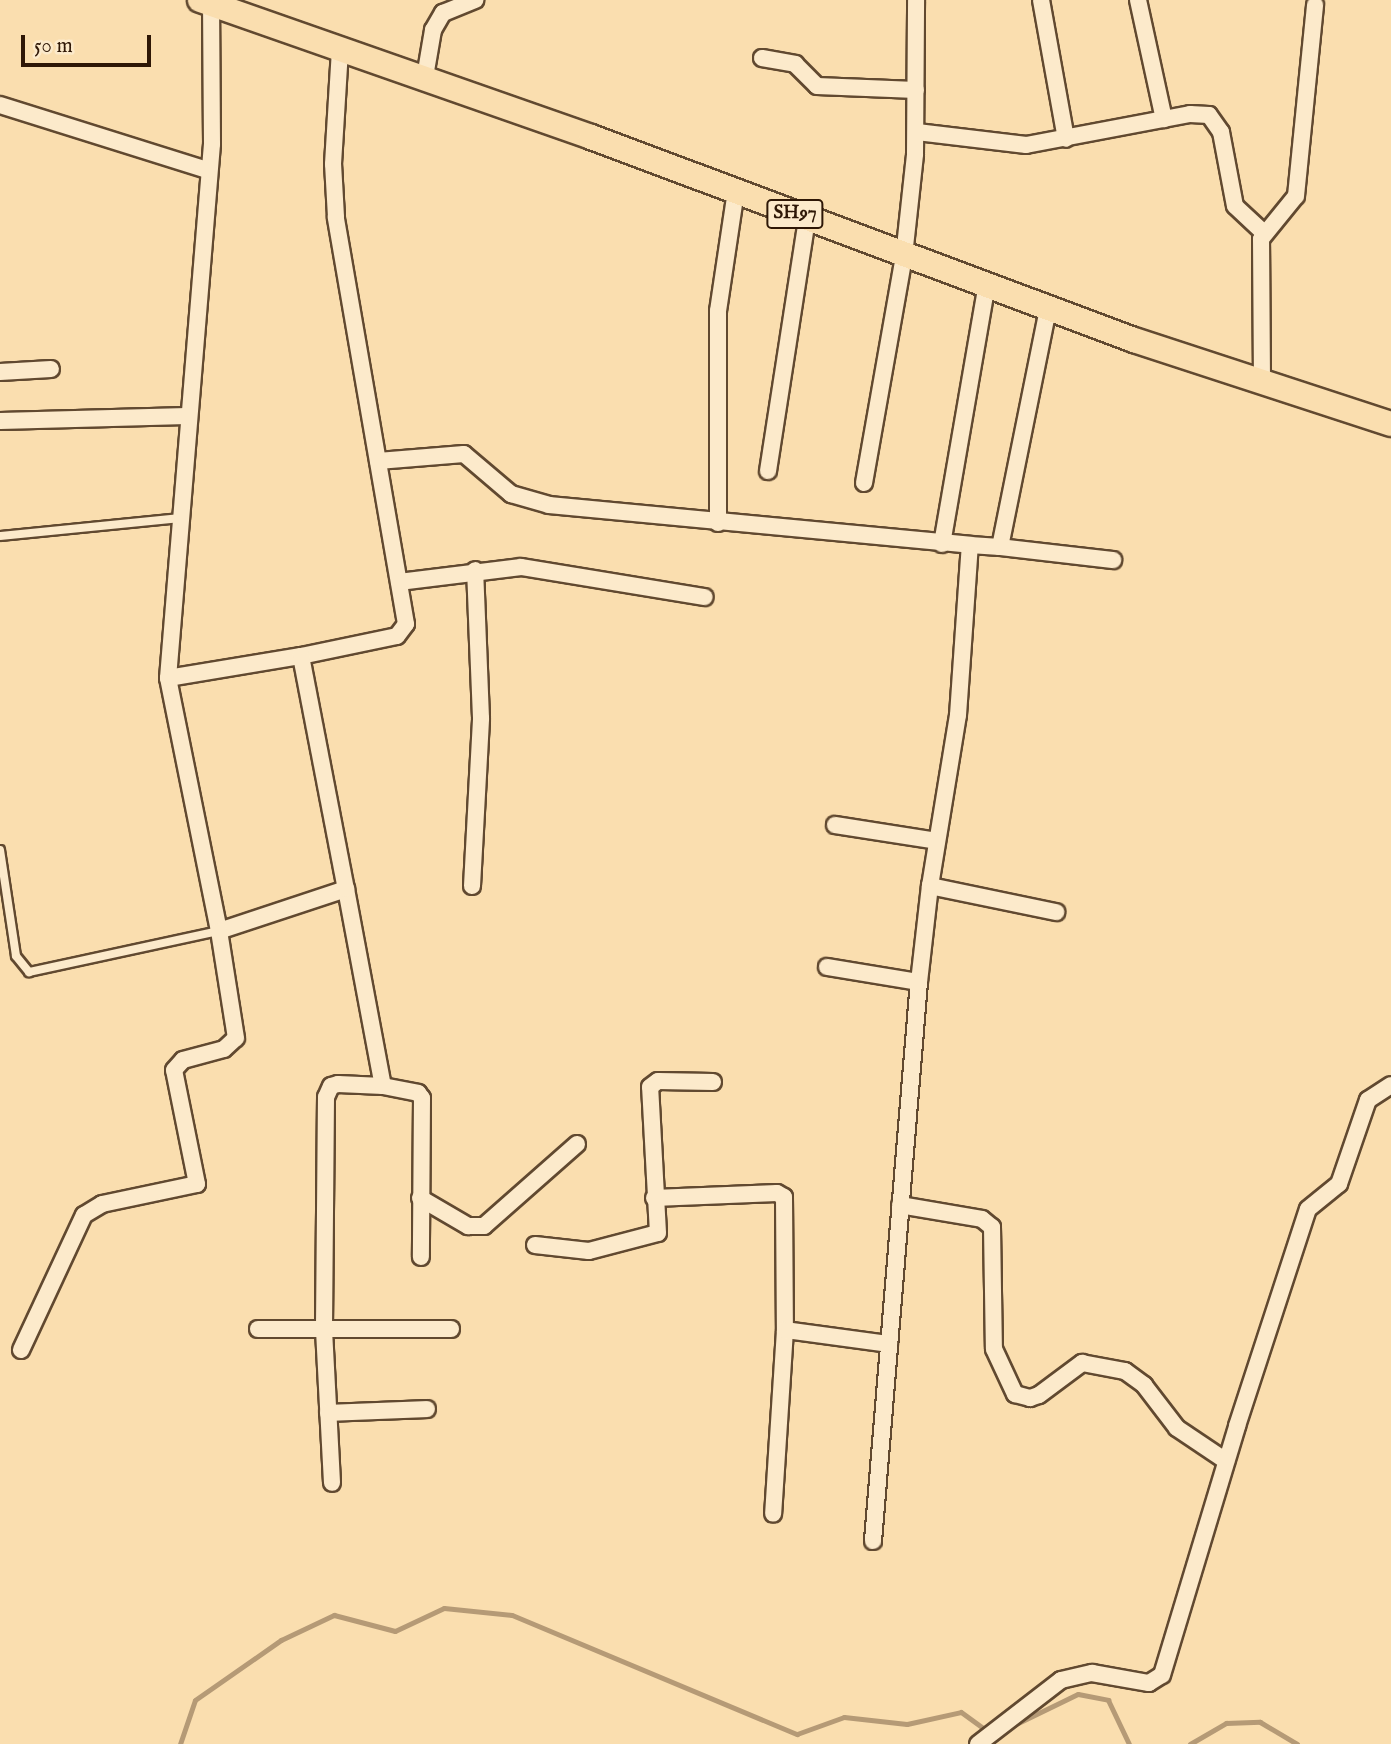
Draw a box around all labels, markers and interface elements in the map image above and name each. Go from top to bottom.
scale bar [24,21,154,65]
text: 50 m [34,33,73,60]
road number: SH97 [765,198,825,230]

